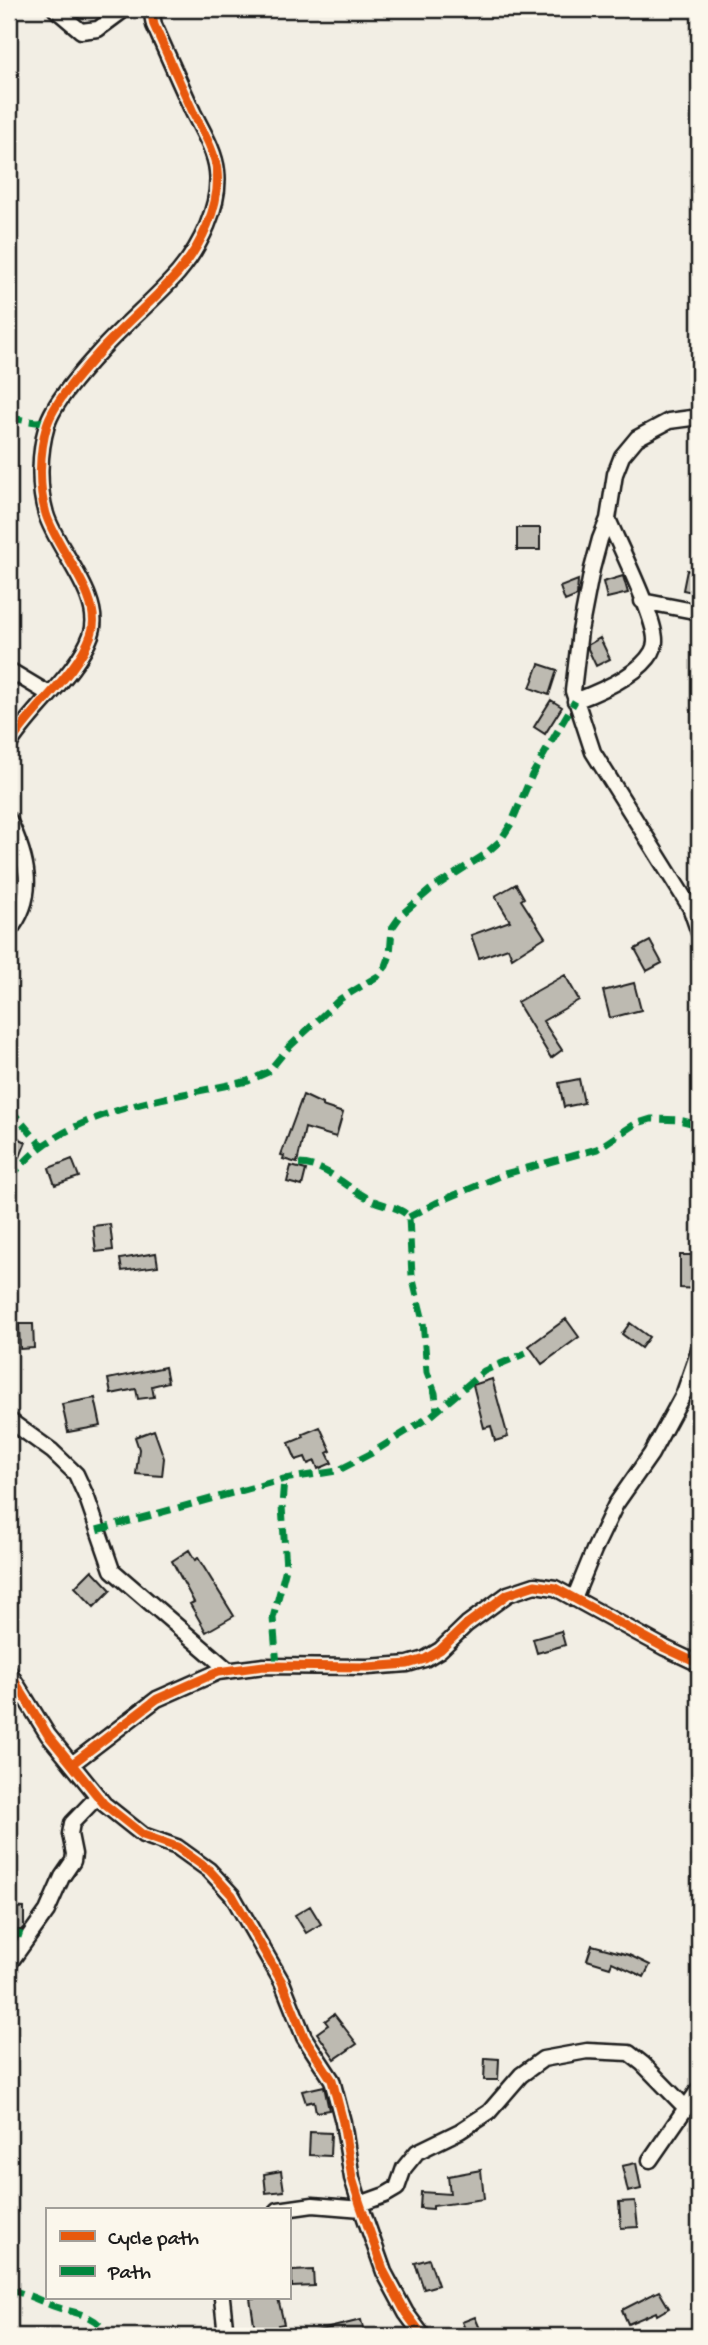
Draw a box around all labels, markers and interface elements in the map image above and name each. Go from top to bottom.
legend [46,2208,290,2300]
text: Cycle path [108,2228,199,2253]
text: Path [107,2262,151,2287]

